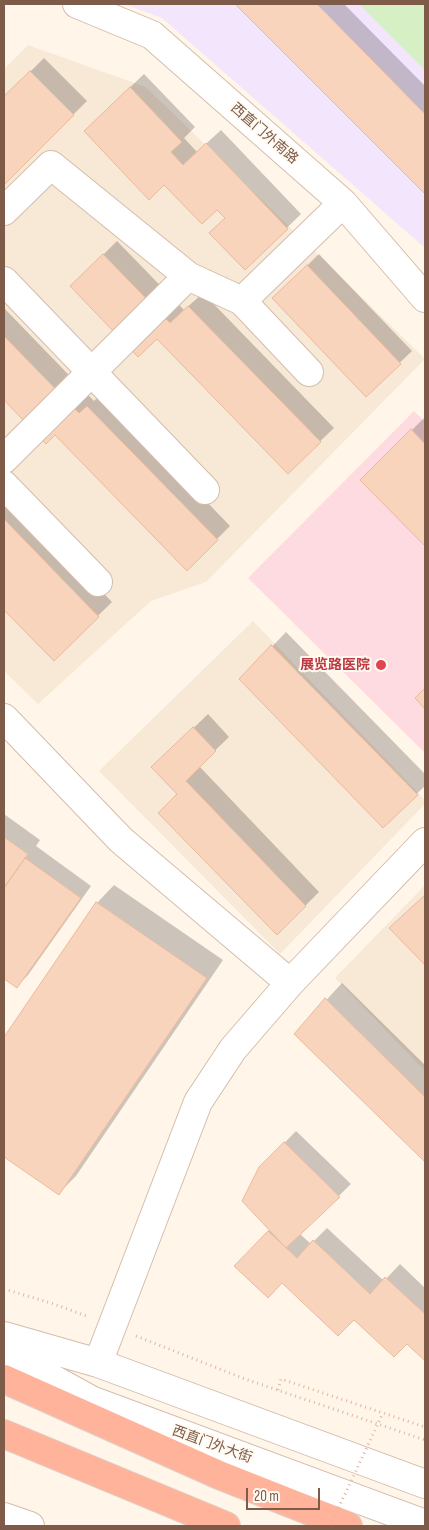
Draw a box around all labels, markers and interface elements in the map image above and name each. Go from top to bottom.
street label: 西直门外南路 [227,100,301,168]
place label: 展览路医院 [300,657,370,673]
marker: 展览路医院 [374,658,388,672]
street label: 西直门外大街 [170,1423,254,1467]
scale bar [249,1478,323,1510]
text: 20 m [254,1487,279,1506]

